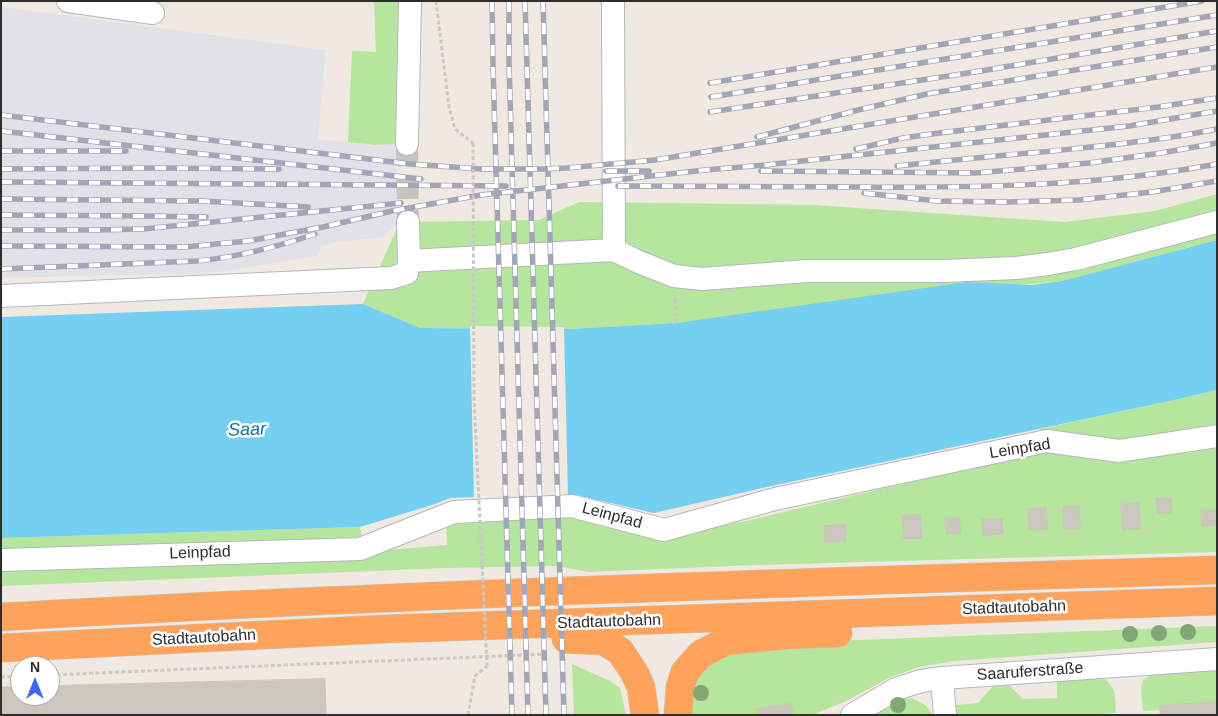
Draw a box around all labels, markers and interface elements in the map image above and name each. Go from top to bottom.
water label: Saar [228,419,266,441]
street label: Leinpfad [988,435,1052,463]
street label: Leinpfad [580,499,644,533]
street label: Leinpfad [169,542,231,564]
street label: Stadtautobahn [962,597,1066,619]
street label: Stadtautobahn [557,611,661,633]
street label: Stadtautobahn [152,626,256,650]
north arrow [10,656,60,706]
text: N [30,659,40,675]
street label: Saaruferstraße [976,659,1084,685]

